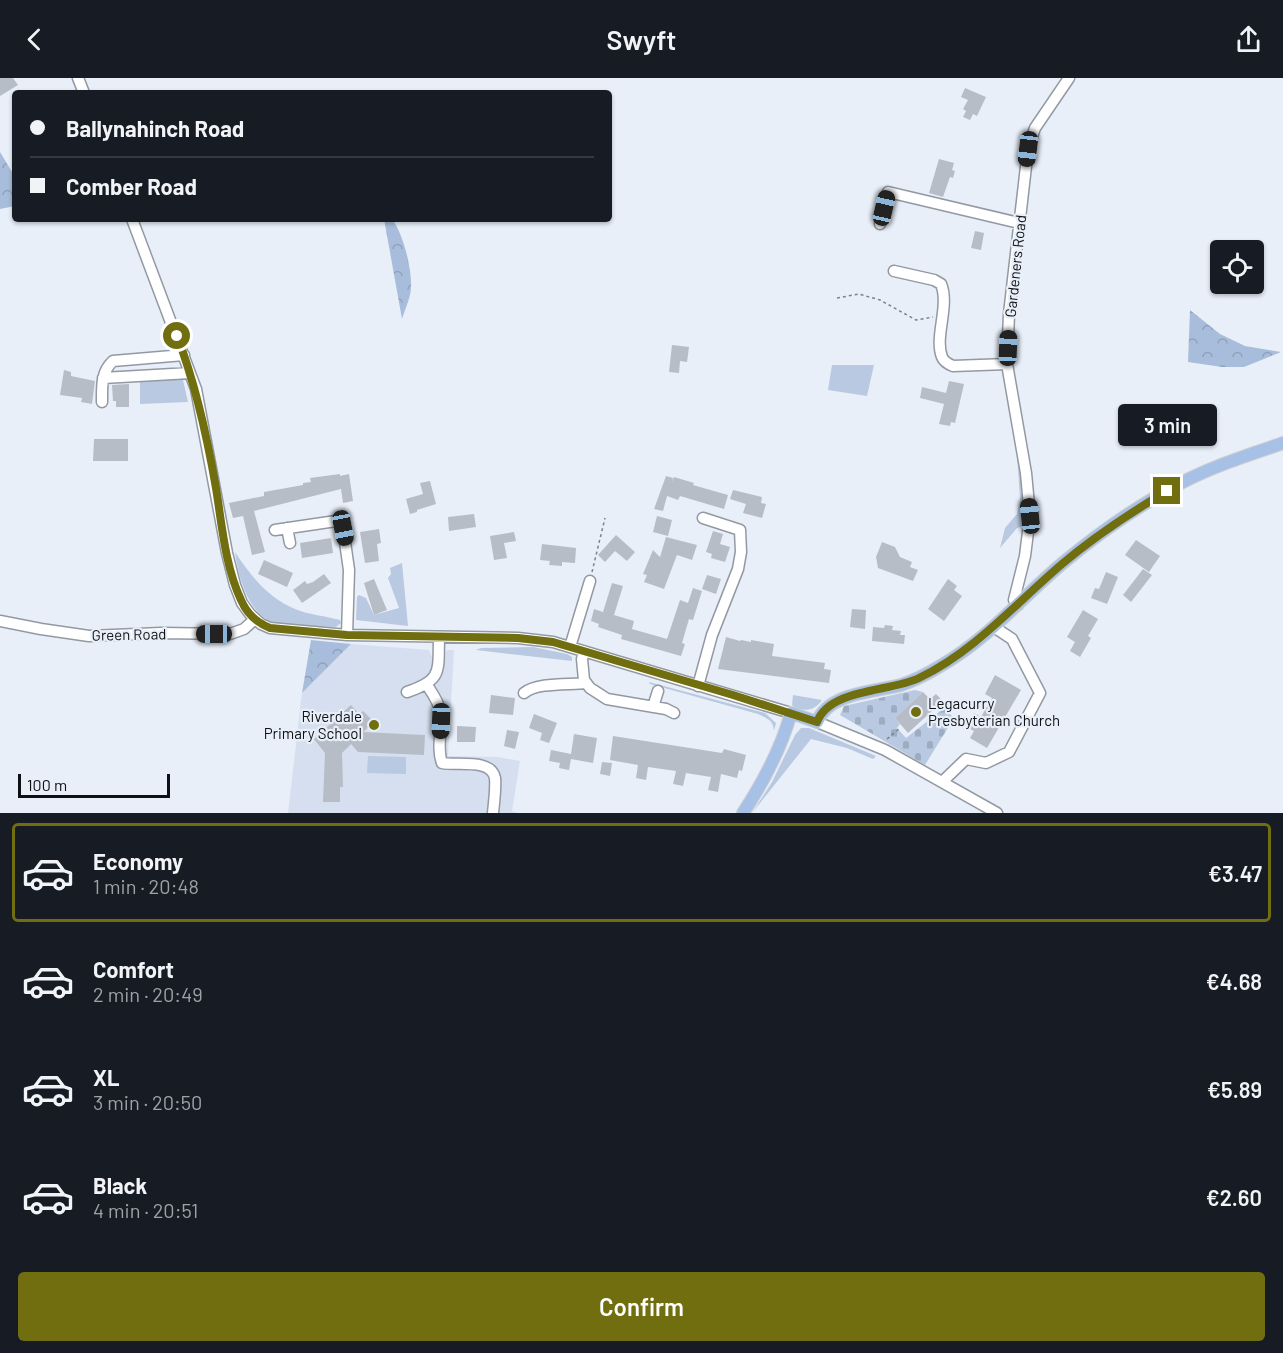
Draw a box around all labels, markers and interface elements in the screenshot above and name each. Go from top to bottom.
icon: back [18,23,51,56]
text: Swyft [607,23,676,55]
icon: share [1232,23,1265,56]
text: Ballynahinch Road [66,115,244,141]
car [1017,130,1039,168]
text: Comber Road [66,173,197,199]
car [871,188,897,228]
street label: Gardeners Road [1001,214,1029,318]
map controls [1210,240,1264,294]
button: locate [1210,240,1264,294]
route start [163,322,190,349]
car [998,330,1018,366]
callout: 3 min [1118,404,1216,446]
text: 3 min [1144,413,1191,437]
route end [1153,477,1180,504]
car [1019,497,1041,535]
car [331,509,355,547]
street label: Green Road [91,624,167,644]
car [196,625,232,643]
place label: Legacurry Presbyterian Church [928,694,1060,729]
car [431,703,451,739]
marker: Legacurry Presbyterian Church [909,705,923,719]
place label: Riverdale Primary School [264,707,362,742]
marker: Riverdale Primary School [367,718,381,732]
scale bar [18,771,170,798]
text: 100 m [27,775,67,794]
icon: car [21,846,75,900]
text: Economy [93,848,183,874]
text: €3.47 [1208,860,1262,886]
text: 1 min · 20:48 [93,874,199,898]
icon: car [21,954,75,1008]
text: Comfort [93,956,174,982]
text: €4.68 [1206,968,1262,994]
text: 2 min · 20:49 [93,982,203,1006]
icon: car [21,1062,75,1116]
text: XL [93,1064,119,1090]
text: €5.89 [1207,1076,1262,1102]
text: 3 min · 20:50 [93,1090,202,1114]
icon: car [21,1170,75,1224]
text: Black [93,1172,147,1198]
text: €2.60 [1206,1184,1262,1210]
text: 4 min · 20:51 [93,1198,198,1222]
button: Confirm [18,1272,1265,1341]

